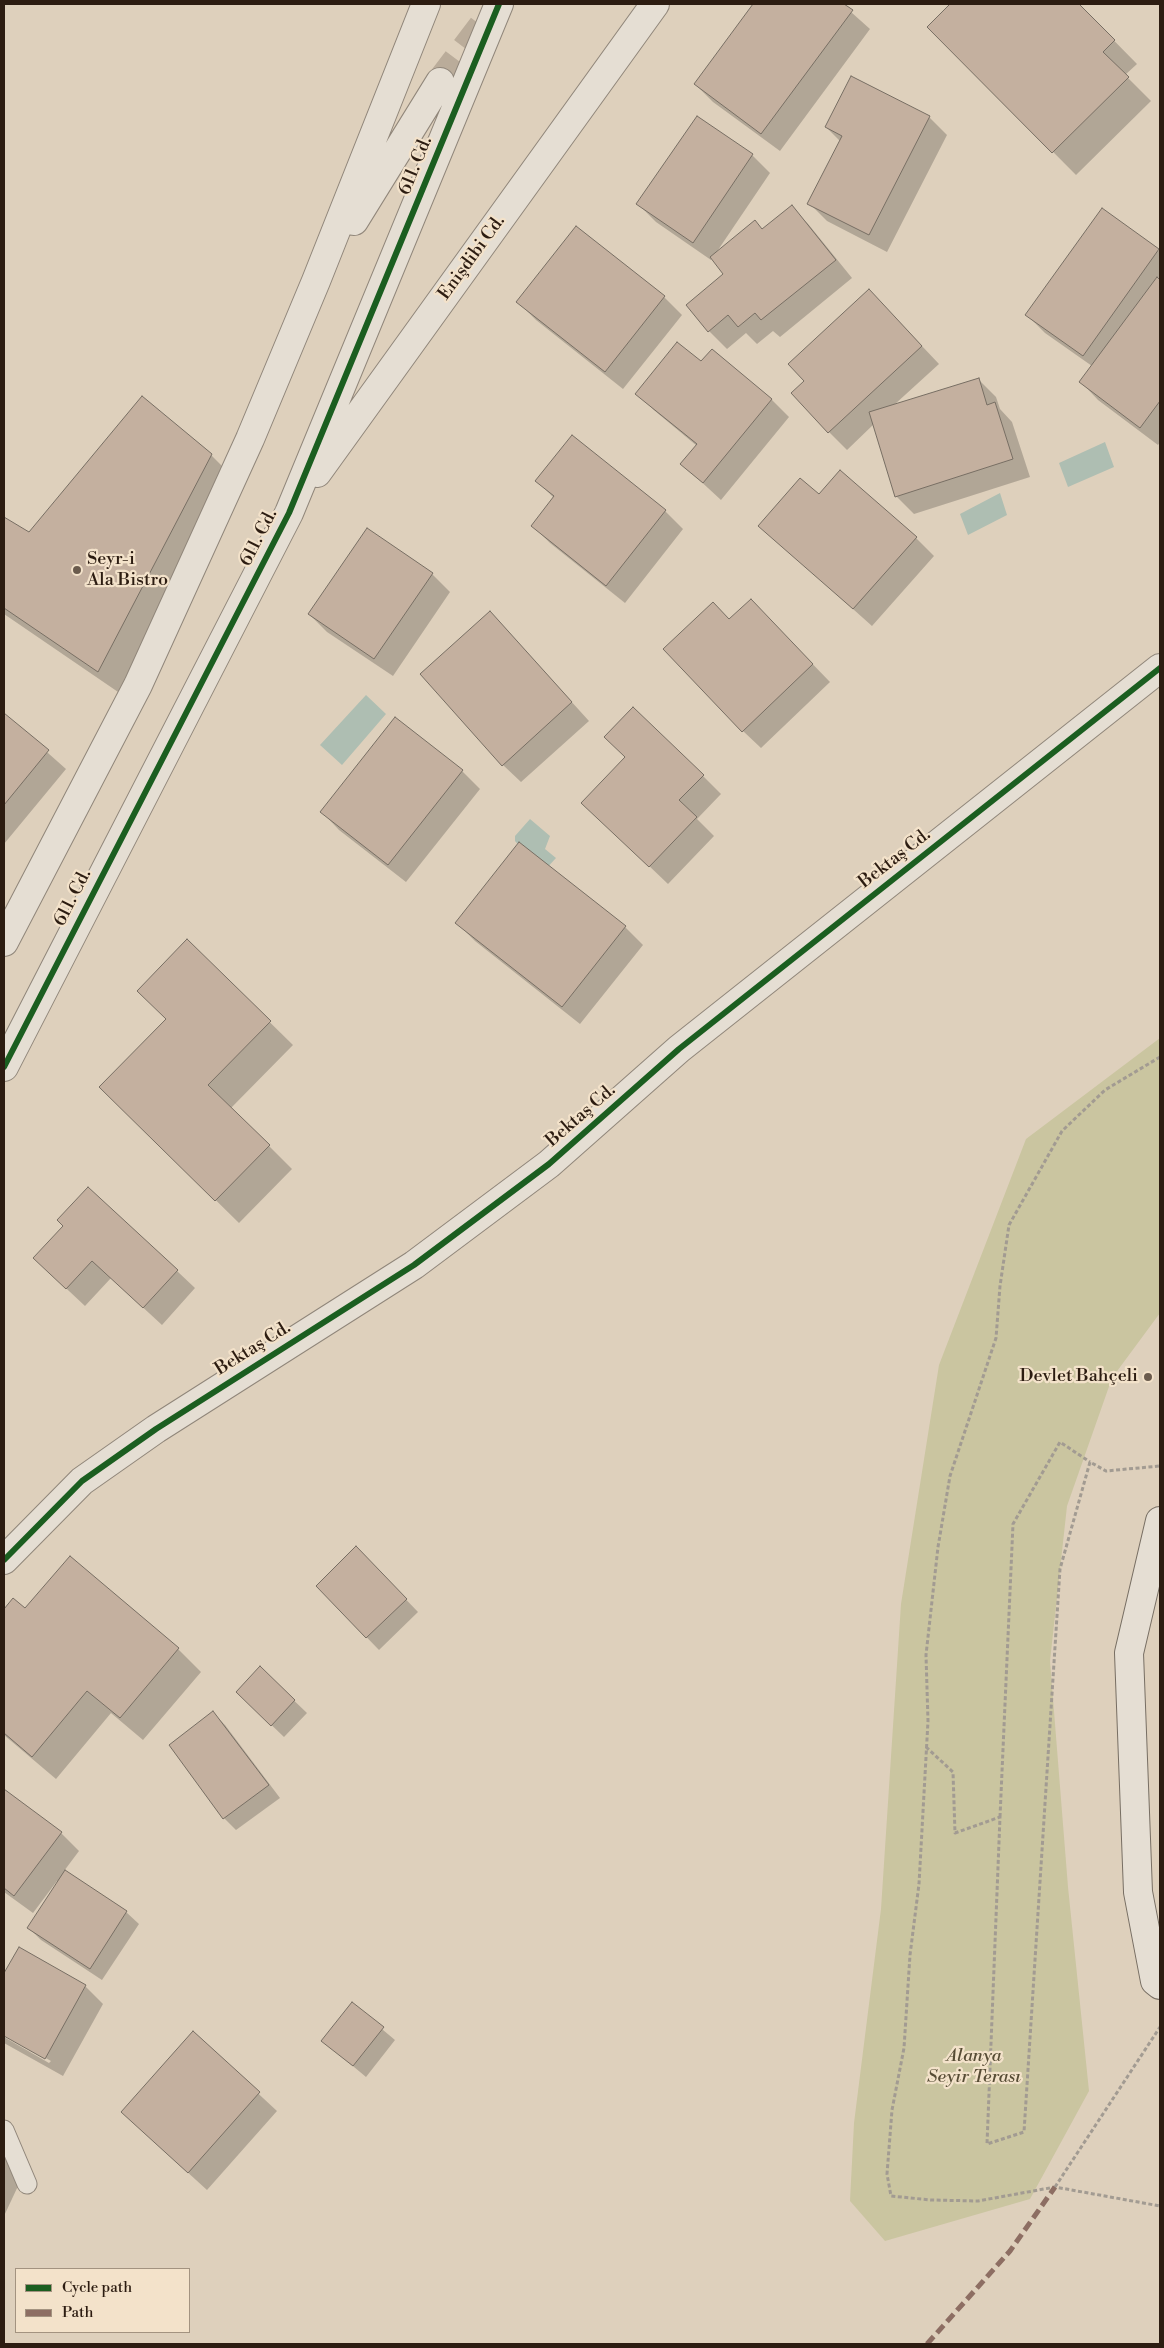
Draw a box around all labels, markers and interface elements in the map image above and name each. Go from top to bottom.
street label: 611. Cd. [395,134,437,198]
street label: Enişdibi Cd. [434,211,510,305]
street label: 611. Cd. [235,506,283,570]
place label: Seyr-i Ala Bistro [87,549,168,592]
marker: Seyr-i Ala Bistro [71,564,83,576]
street label: Bektaş Cd. [855,824,935,894]
street label: 611. Cd. [49,866,97,930]
street label: Bektaş Cd. [542,1080,620,1152]
street label: Bektaş Cd. [211,1317,295,1381]
place label: Devlet Bahçeli [1020,1366,1138,1388]
marker: Devlet Bahçeli [1142,1371,1154,1383]
park label: Alanya Seyir Terası [927,2046,1021,2088]
legend [15,2268,190,2333]
text: Cycle path [62,2278,132,2297]
text: Path [62,2303,94,2322]

